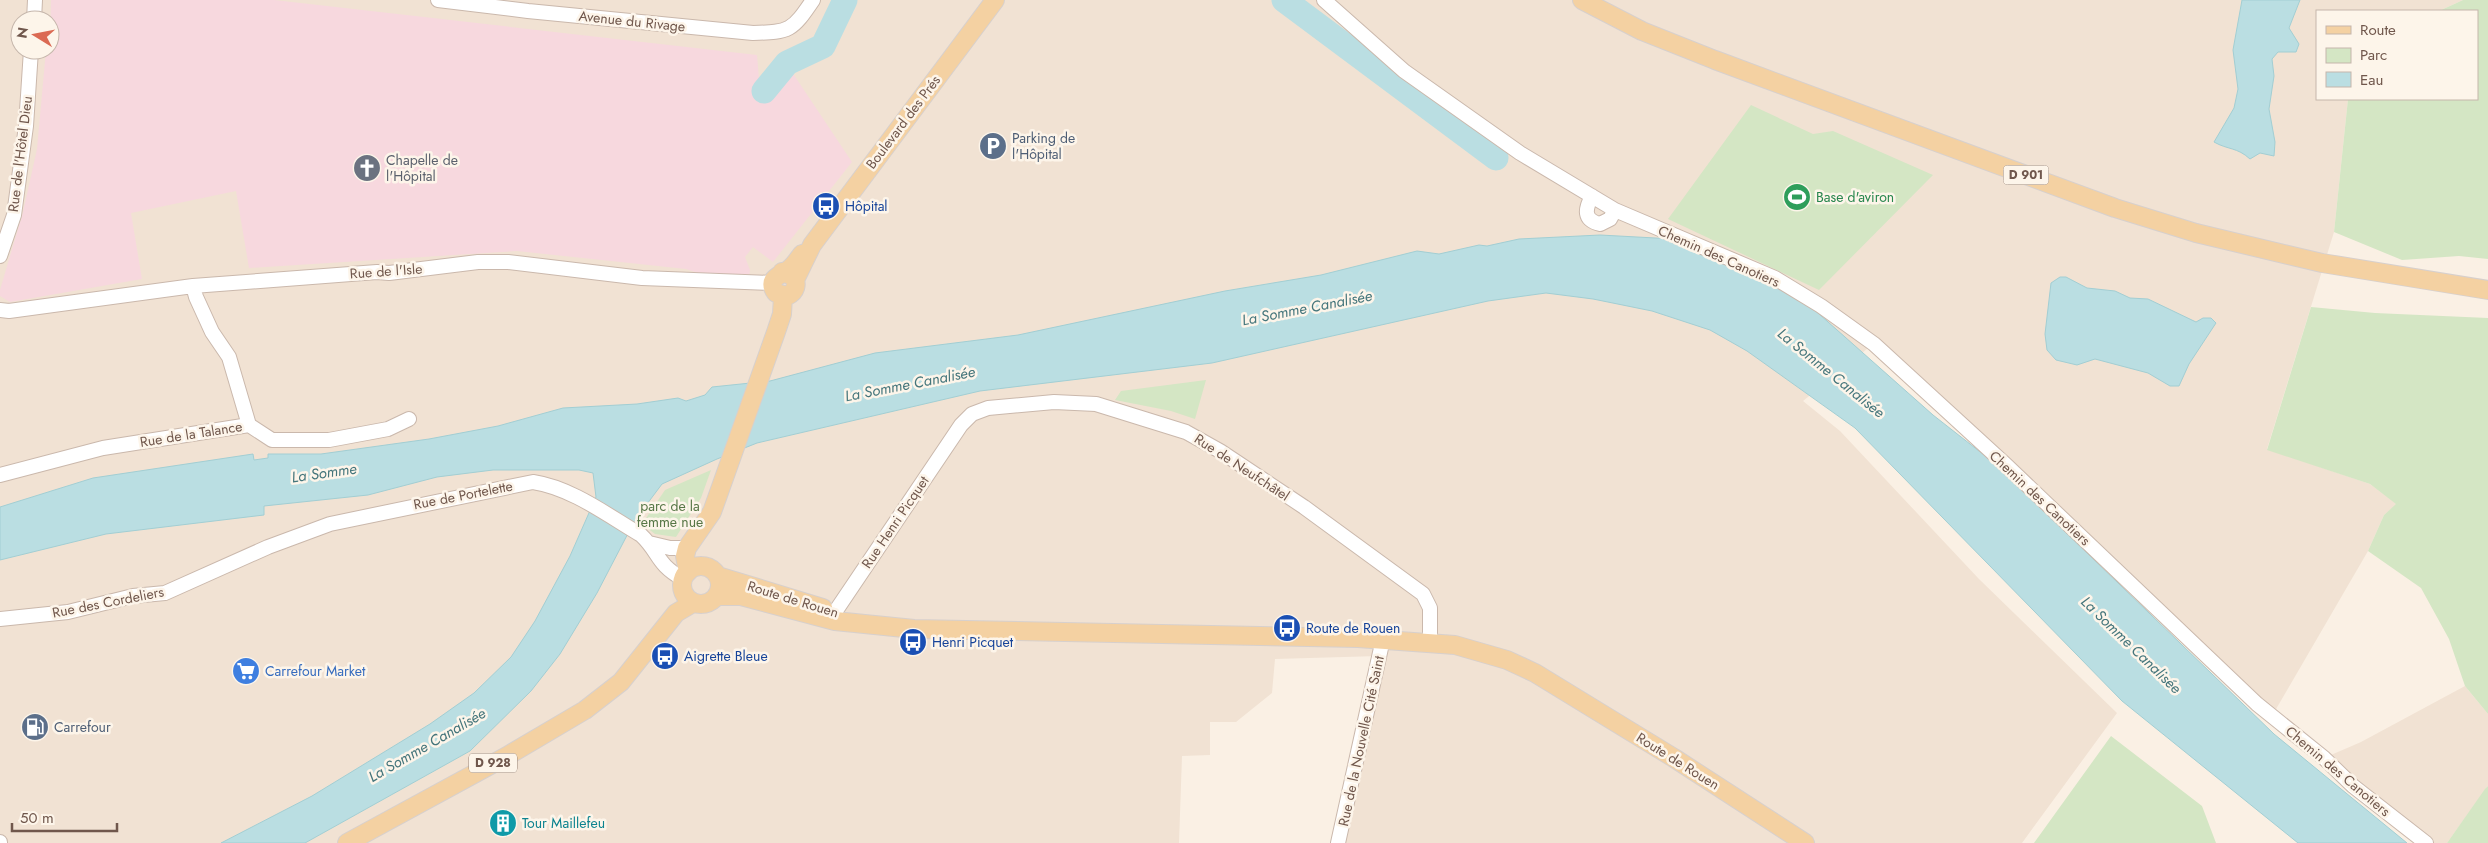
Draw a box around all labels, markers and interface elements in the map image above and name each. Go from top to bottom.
street label: Avenue du Rivage [578,5,686,37]
north arrow [10,10,60,60]
legend [2316,10,2478,100]
text: Route [2360,19,2396,41]
text: N [11,26,33,40]
text: Parc [2360,44,2387,66]
text: Eau [2360,69,2383,91]
street label: Boulevard des Prés [861,71,945,173]
street label: Rue de l'Hôtel Dieu [3,95,37,213]
place label: Parking de l'Hôpital [1012,128,1075,164]
parking icon: Parking de l'Hôpital [978,131,1008,161]
place label: Chapelle de l'Hôpital [386,150,458,186]
church icon: Chapelle de l'Hôpital [352,153,382,183]
road number: D 901 [2004,166,2048,184]
sports icon: Base d'aviron [1782,182,1812,212]
place label: Base d'aviron [1816,187,1894,207]
bus stop icon: Hôpital [811,191,841,221]
place label: Hôpital [845,196,888,216]
street label: Chemin des Canotiers [1655,220,1783,292]
street label: Rue de l'Isle [349,258,423,284]
water label: La Somme Canalisée [1240,284,1374,331]
water label: La Somme Canalisée [1773,323,1890,423]
water label: La Somme Canalisée [843,360,977,407]
street label: Rue de la Talance [138,416,244,452]
street label: Rue de Neufchâtel [1190,429,1294,505]
street label: Chemin des Canotiers [1985,446,2095,550]
water label: La Somme [290,457,358,488]
street label: Rue Henri Picquet [857,471,934,572]
street label: Rue de Portelette [412,476,514,514]
park label: parc de la femme nue [637,496,703,532]
street label: Route de Rouen [745,576,841,622]
street label: Rue des Cordeliers [50,581,166,623]
water label: La Somme Canalisée [2076,591,2187,699]
bus stop icon: Route de Rouen [1272,613,1302,643]
place label: Route de Rouen [1306,618,1400,638]
bus stop icon: Henri Picquet [898,627,928,657]
place label: Henri Picquet [932,632,1014,652]
bus stop icon: Aigrette Bleue [650,641,680,671]
place label: Aigrette Bleue [684,646,768,666]
street label: Rue de la Nouvelle Cité Saint [1333,653,1389,828]
supermarket icon: Carrefour Market [231,656,261,686]
place label: Carrefour Market [265,661,366,681]
water label: La Somme Canalisée [364,702,490,788]
fuel station icon: Carrefour [20,712,50,742]
place label: Carrefour [54,717,111,737]
street label: Chemin des Canotiers [2281,721,2395,821]
street label: Route de Rouen [1633,728,1723,794]
road number: D 928 [469,754,517,772]
scale bar [12,800,118,832]
text: 50 m [20,807,54,829]
building icon: Tour Maillefeu [488,808,518,838]
place label: Tour Maillefeu [522,813,605,833]

